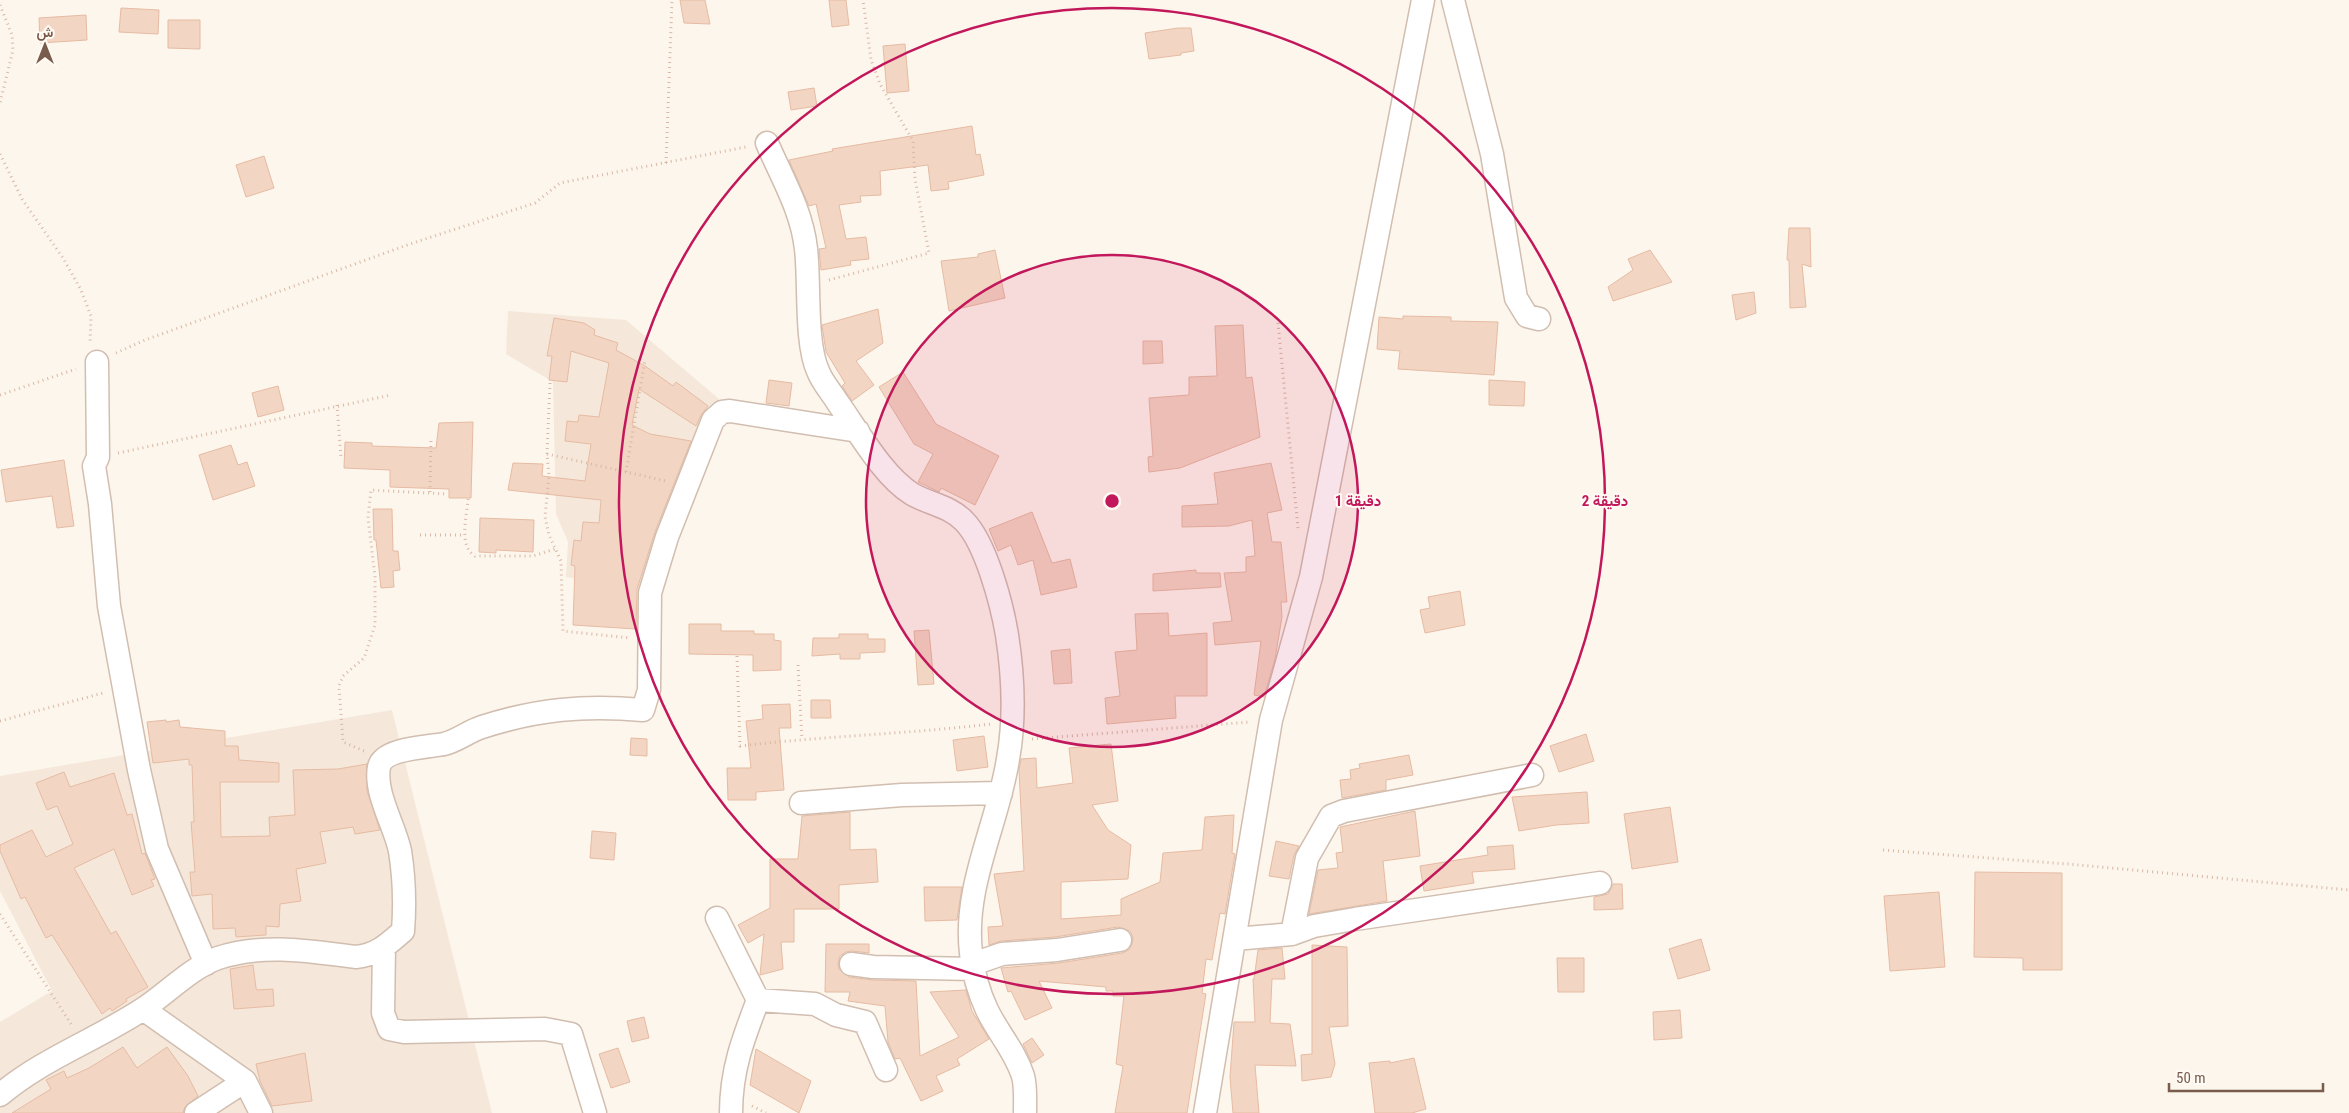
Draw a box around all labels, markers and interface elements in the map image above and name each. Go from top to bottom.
north arrow [20,20,70,70]
text: ش [37,24,54,41]
centre of rings [1103,492,1121,510]
text: 1 دقيقة [1335,492,1381,510]
text: 2 دقيقة [1582,492,1628,510]
scale bar [2169,1060,2323,1092]
text: 50 m [2176,1069,2206,1087]

